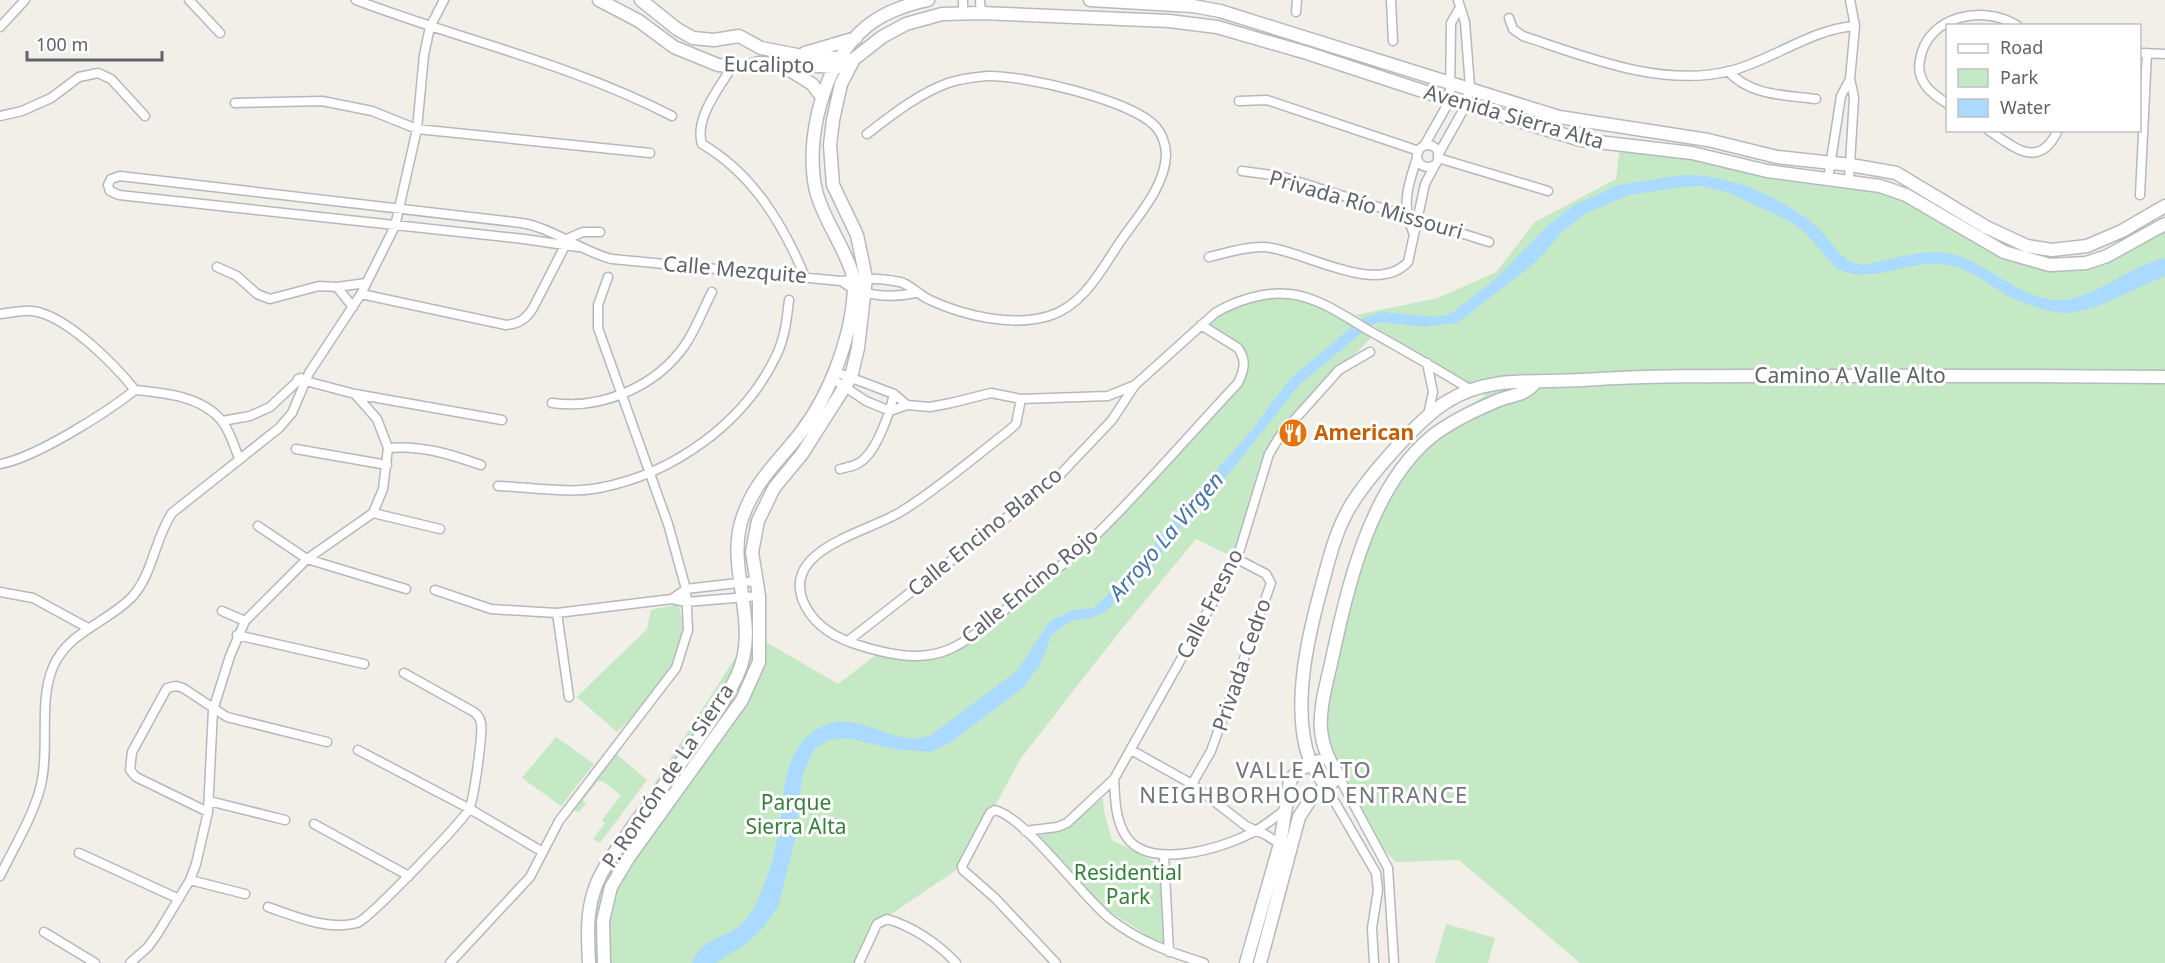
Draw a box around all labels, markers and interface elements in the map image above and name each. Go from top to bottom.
scale bar [27,24,162,62]
legend [1946,24,2141,132]
text: 100 m [36,32,88,56]
text: Road [2000,35,2043,59]
street label: Eucalipto [723,49,815,79]
text: Park [2000,65,2038,89]
street label: Avenida Sierra Alta [1421,77,1607,155]
text: Water [2000,95,2051,119]
street label: Privada Río Missouri [1266,163,1466,245]
street label: Calle Mezquite [662,249,808,289]
street label: Camino A Valle Alto [1754,361,1946,389]
restaurant icon: American [1277,417,1309,449]
place label: American [1314,418,1414,446]
street label: Calle Encino Blanco [901,460,1067,602]
water label: Arroyo La Virgen [1100,465,1229,608]
street label: Calle Encino Rojo [955,521,1104,649]
street label: Calle Fresno [1169,544,1249,663]
street label: Privada Cedro [1205,595,1277,735]
street label: P. Roncón de La Sierra [595,678,739,873]
district label: VALLE ALTO NEIGHBORHOOD ENTRANCE [1139,754,1469,809]
park label: Parque Sierra Alta [745,788,847,840]
park label: Residential Park [1074,858,1182,910]

